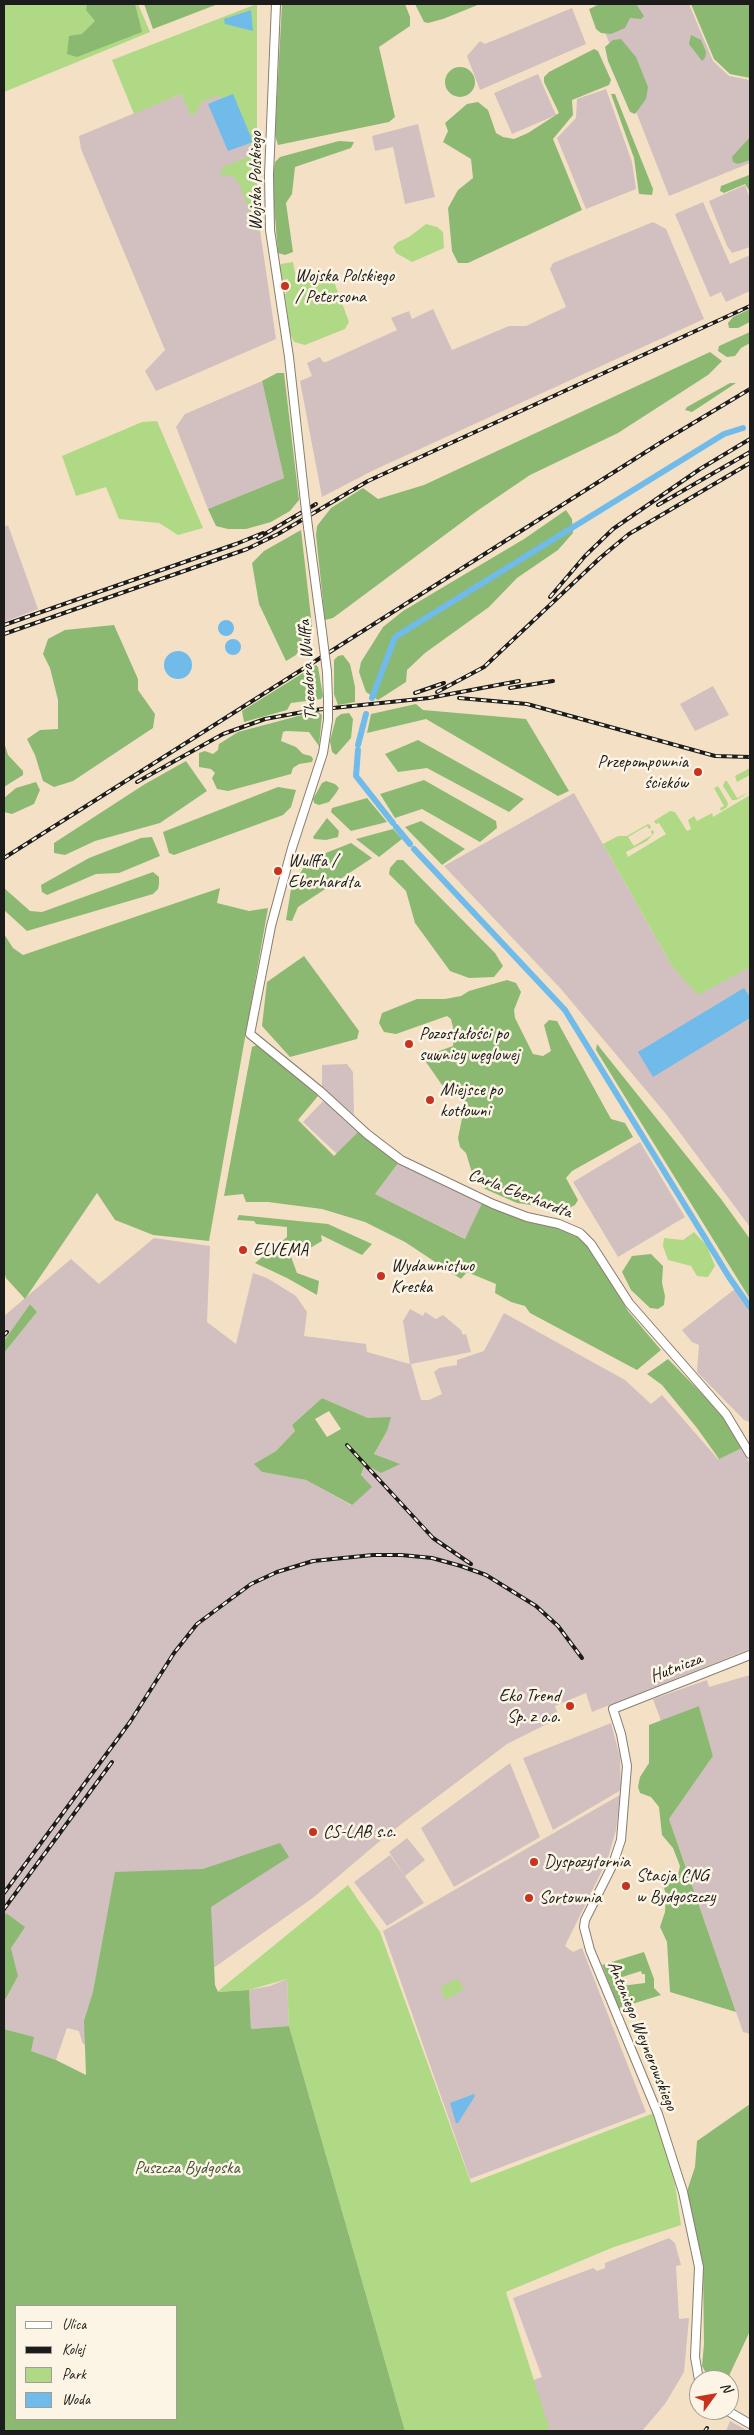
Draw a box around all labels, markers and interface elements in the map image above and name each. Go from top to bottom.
street label: Wojska Polskiego [245,131,267,231]
place label: Wojska Polskiego / Petersona [295,265,394,308]
marker: Wojska Polskiego / Petersona [279,280,291,292]
street label: Theodora Wulffa [294,619,322,721]
place label: Przepompownia ścieków [597,751,688,794]
marker: Przepompownia ścieków [692,766,704,778]
place label: Wulffa / Eberhardta [288,850,360,892]
marker: Wulffa / Eberhardta [272,865,284,877]
place label: Pozostałości po suwnicy węglowej [419,1023,519,1066]
marker: Pozostałości po suwnicy węglowej [403,1038,415,1050]
place label: Miejsce po kotłowni [440,1079,502,1122]
marker: Miejsce po kotłowni [424,1094,436,1106]
street label: Carla Eberhardta [465,1164,575,1224]
place label: ELVEMA [253,1239,308,1261]
marker: ELVEMA [237,1244,249,1256]
place label: Wydawnictwo Kreska [391,1255,474,1298]
marker: Wydawnictwo Kreska [375,1270,387,1282]
street label: Hutnicza [647,1648,705,1688]
place label: Eko Trend Sp. z o.o. [499,1685,560,1728]
marker: Eko Trend Sp. z o.o. [564,1700,576,1712]
place label: CS-LAB s.c. [323,1821,396,1843]
marker: CS-LAB s.c. [307,1826,319,1838]
place label: Dyspozytornia [544,1851,630,1873]
marker: Dyspozytornia [528,1856,540,1868]
place label: Stacja CNG w Bydgoszczy [636,1865,715,1908]
marker: Stacja CNG w Bydgoszczy [620,1880,632,1892]
place label: Sortownia [539,1887,601,1909]
marker: Sortownia [523,1892,535,1904]
street label: Antoniego Weynerowskiego [602,1958,682,2114]
park label: Puszcza Bydgoska [134,2157,240,2179]
legend [15,2305,178,2420]
text: Ulica [62,2315,86,2334]
text: Kolej [62,2340,85,2359]
text: Park [62,2365,86,2384]
north arrow [689,2370,739,2420]
text: N [717,2379,736,2395]
text: Woda [62,2390,90,2409]

